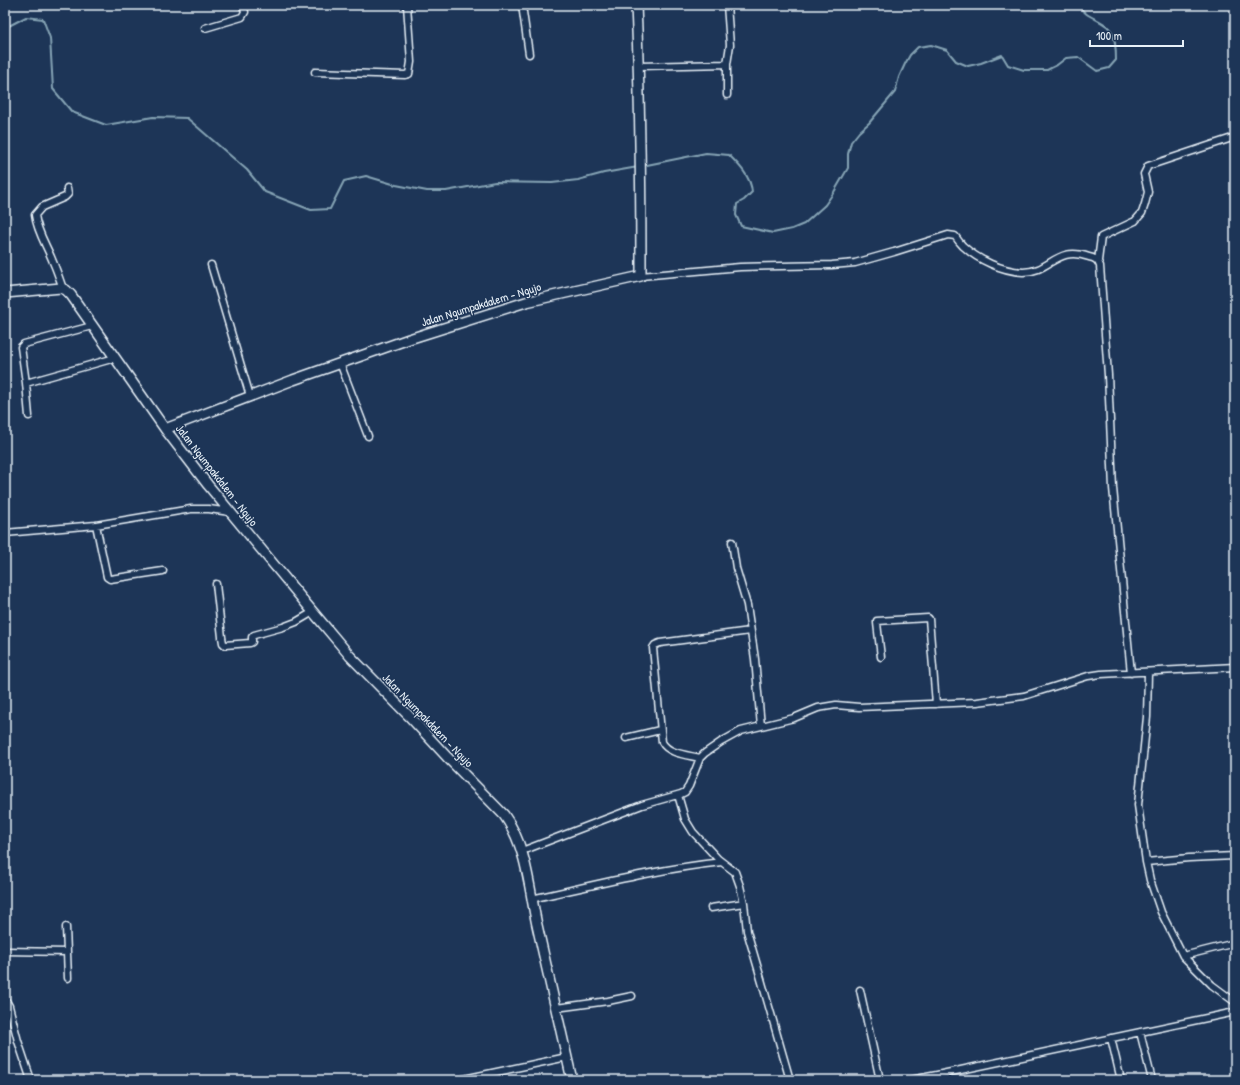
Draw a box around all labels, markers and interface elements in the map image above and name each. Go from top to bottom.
scale bar [1090,22,1183,48]
text: 100 m [1096,27,1122,44]
street label: Jalan Ngumpakdalem - Ngujo [419,278,543,330]
street label: Jalan Ngumpakdalem - Ngujo [172,421,262,530]
street label: Jalan Ngumpakdalem - Ngujo [379,669,478,771]

